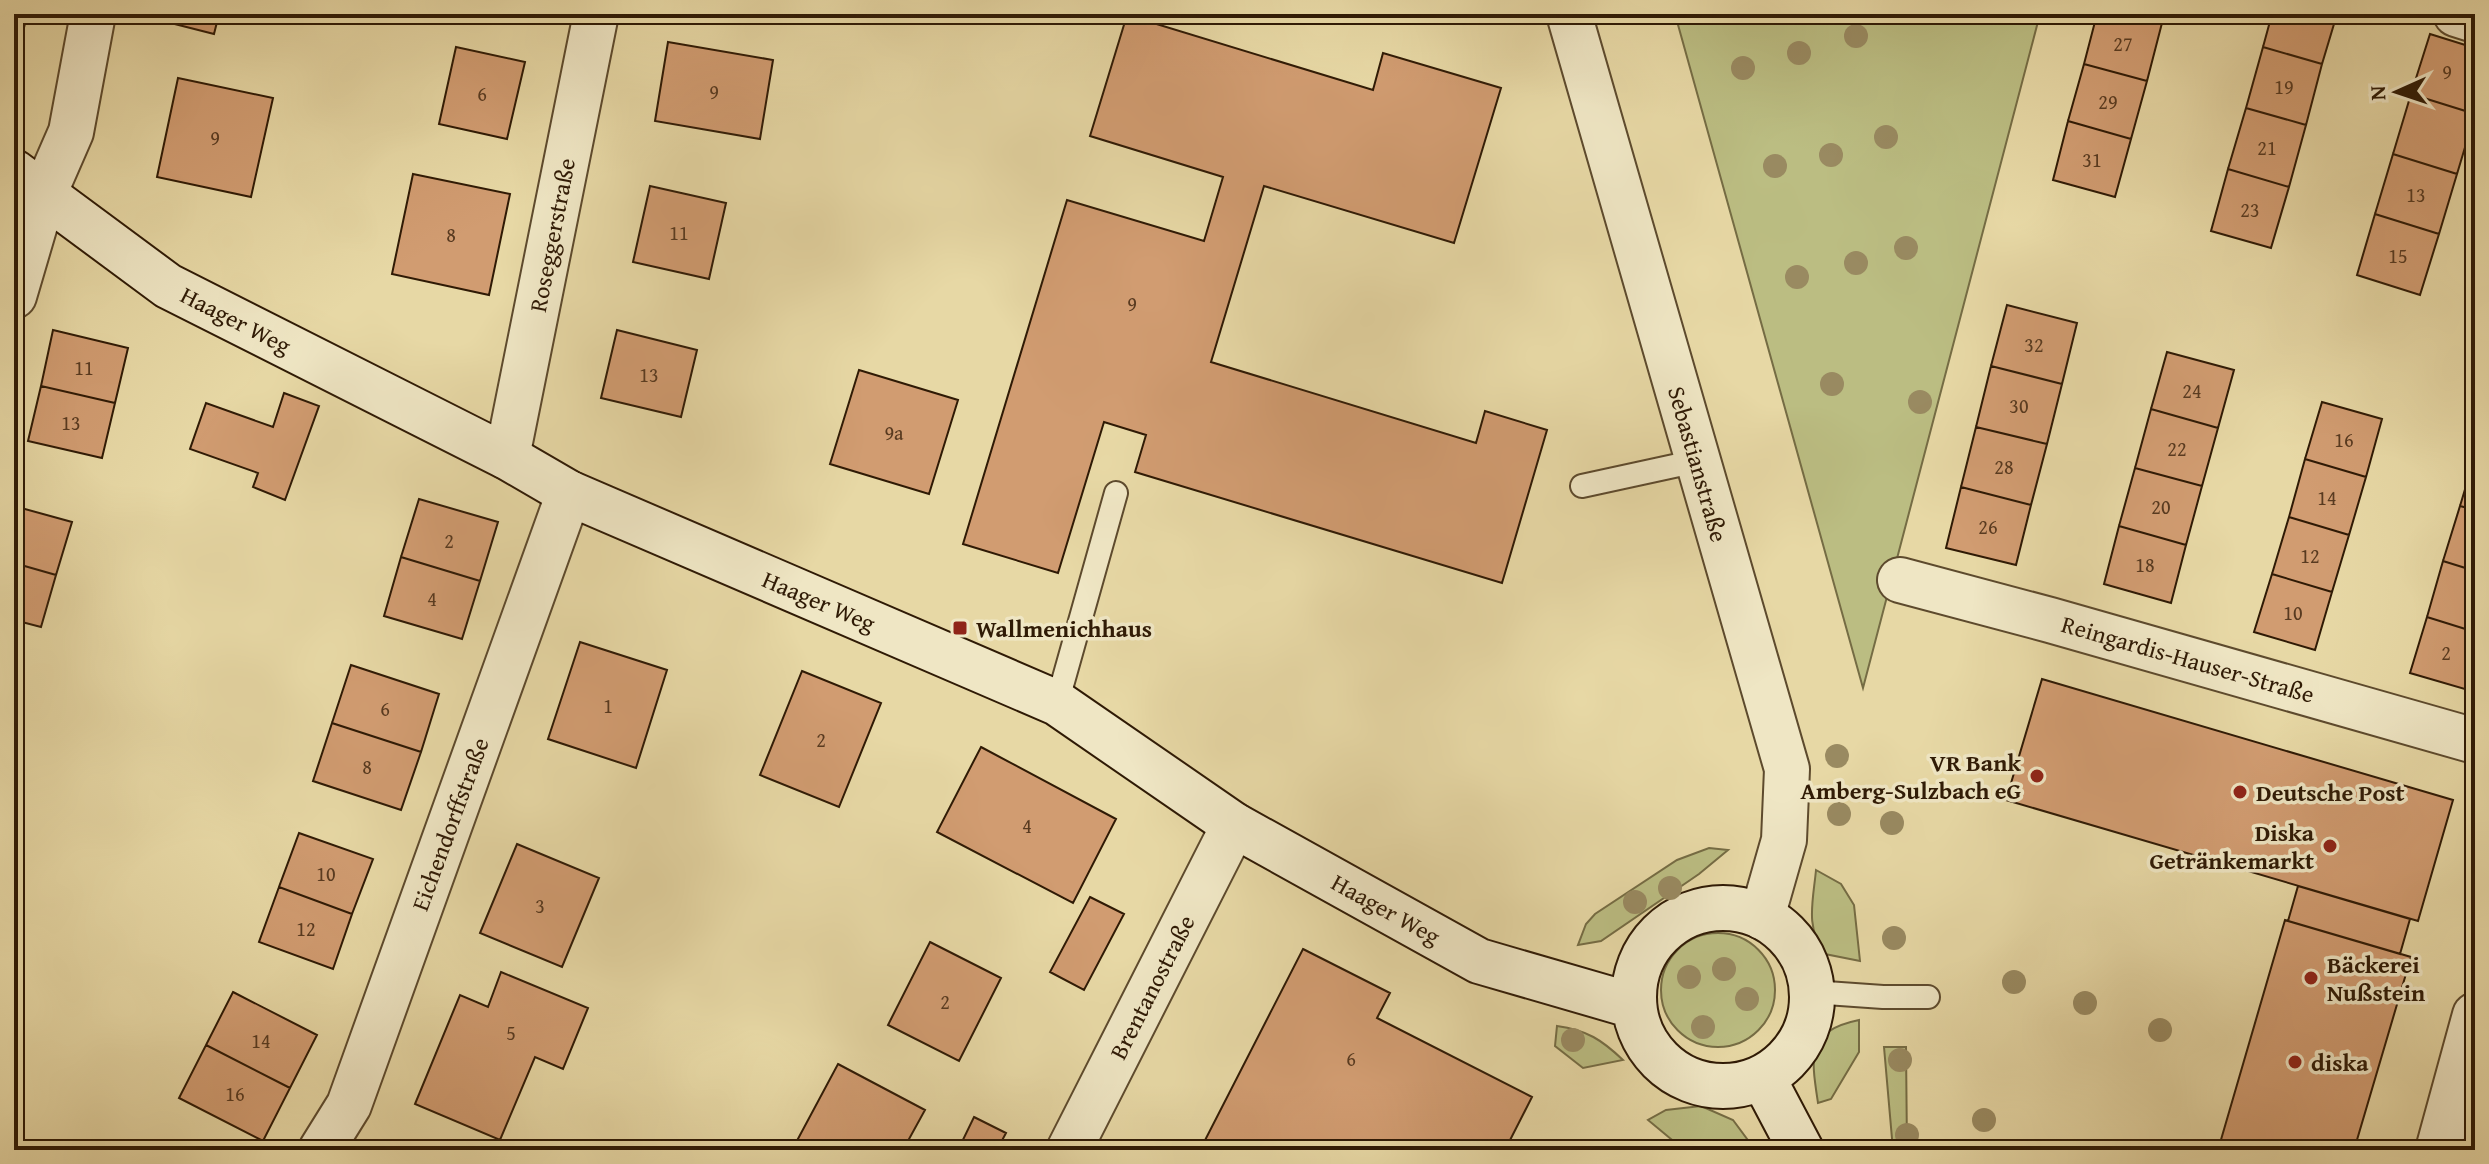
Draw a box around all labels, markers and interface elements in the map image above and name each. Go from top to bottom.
house number: 27 [2113,29,2133,58]
north arrow [2357,52,2437,132]
house number: 9 [2442,57,2452,86]
house number: 19 [2274,72,2294,101]
house number: 9 [709,77,719,106]
house number: 6 [477,79,487,108]
text: N [2361,85,2393,101]
house number: 29 [2098,87,2118,116]
house number: 9 [210,123,220,152]
house number: 21 [2257,133,2277,162]
house number: 31 [2082,145,2102,174]
street label: Roseggerstraße [520,155,584,315]
house number: 13 [2406,180,2426,209]
house number: 23 [2240,195,2260,224]
house number: 11 [669,218,689,247]
house number: 8 [446,220,456,249]
house number: 15 [2388,241,2408,270]
street label: Haager Weg [175,277,297,363]
house number: 9 [1127,289,1137,318]
house number: 32 [2024,330,2044,359]
house number: 11 [74,353,94,382]
house number: 13 [639,360,659,389]
house number: 24 [2182,376,2202,405]
street label: Sebastianstraße [1659,382,1737,546]
house number: 30 [2009,391,2029,420]
house number: 13 [61,408,81,437]
house number: 9a [884,418,904,447]
house number: 16 [2334,425,2354,454]
house number: 22 [2167,434,2187,463]
house number: 28 [1994,452,2014,481]
house number: 14 [2317,483,2337,512]
house number: 20 [2151,492,2171,521]
house number: 26 [1978,512,1998,541]
house number: 2 [444,526,454,555]
house number: 12 [2300,541,2320,570]
house number: 18 [2135,550,2155,579]
street label: Haager Weg [757,562,881,641]
house number: 4 [427,584,437,613]
house number: 10 [2283,598,2303,627]
street label: Reingardis-Hauser-Straße [2058,606,2318,712]
place label: Wallmenichhaus [976,611,1152,646]
marker: Wallmenichhaus [951,619,969,637]
house number: 2 [2441,638,2451,667]
house number: 1 [603,691,613,720]
house number: 6 [380,694,390,723]
house number: 2 [816,725,826,754]
street label: Eichendorffstraße [402,732,498,916]
place label: VR Bank Amberg-Sulzbach eG [1801,745,2021,808]
house number: 8 [362,752,372,781]
marker: VR Bank Amberg-Sulzbach eG [2028,767,2046,785]
place label: Deutsche Post [2256,775,2405,810]
marker: Deutsche Post [2231,783,2249,801]
house number: 4 [1022,811,1032,840]
place label: Diska Getränkemarkt [2149,815,2315,878]
marker: Diska Getränkemarkt [2321,837,2339,855]
house number: 10 [316,859,336,888]
street label: Haager Weg [1325,865,1447,953]
house number: 3 [535,891,545,920]
street label: Brentanostraße [1101,909,1203,1065]
house number: 12 [296,914,316,943]
place label: Bäckerei Nußstein [2327,947,2425,1010]
marker: Bäckerei Nußstein [2302,969,2320,987]
house number: 2 [940,987,950,1016]
house number: 5 [506,1018,516,1047]
house number: 14 [251,1026,271,1055]
house number: 6 [1346,1044,1356,1073]
place label: diska [2311,1045,2369,1080]
marker: diska [2286,1053,2304,1071]
house number: 16 [225,1079,245,1108]

